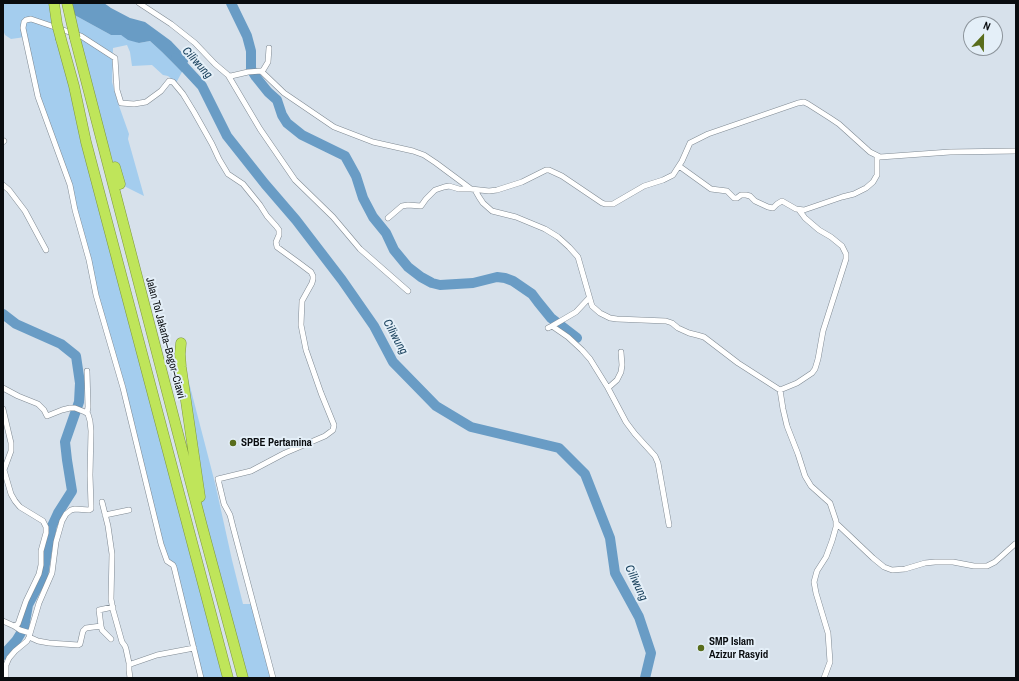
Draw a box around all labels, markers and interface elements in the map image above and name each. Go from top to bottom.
north arrow [963,16,1003,56]
text: N [981,18,993,34]
water label: Ciliwung [179,44,215,82]
street label: Jalan Tol Jakarta–Bogor–Ciawi [142,276,188,400]
water label: Ciliwung [379,317,411,357]
place label: SPBE Pertamina [241,436,312,450]
marker: SPBE Pertamina [228,438,238,448]
water label: Ciliwung [621,563,651,603]
place label: SMP Islam Azizur Rasyid [709,635,768,661]
marker: SMP Islam Azizur Rasyid [696,643,706,653]

